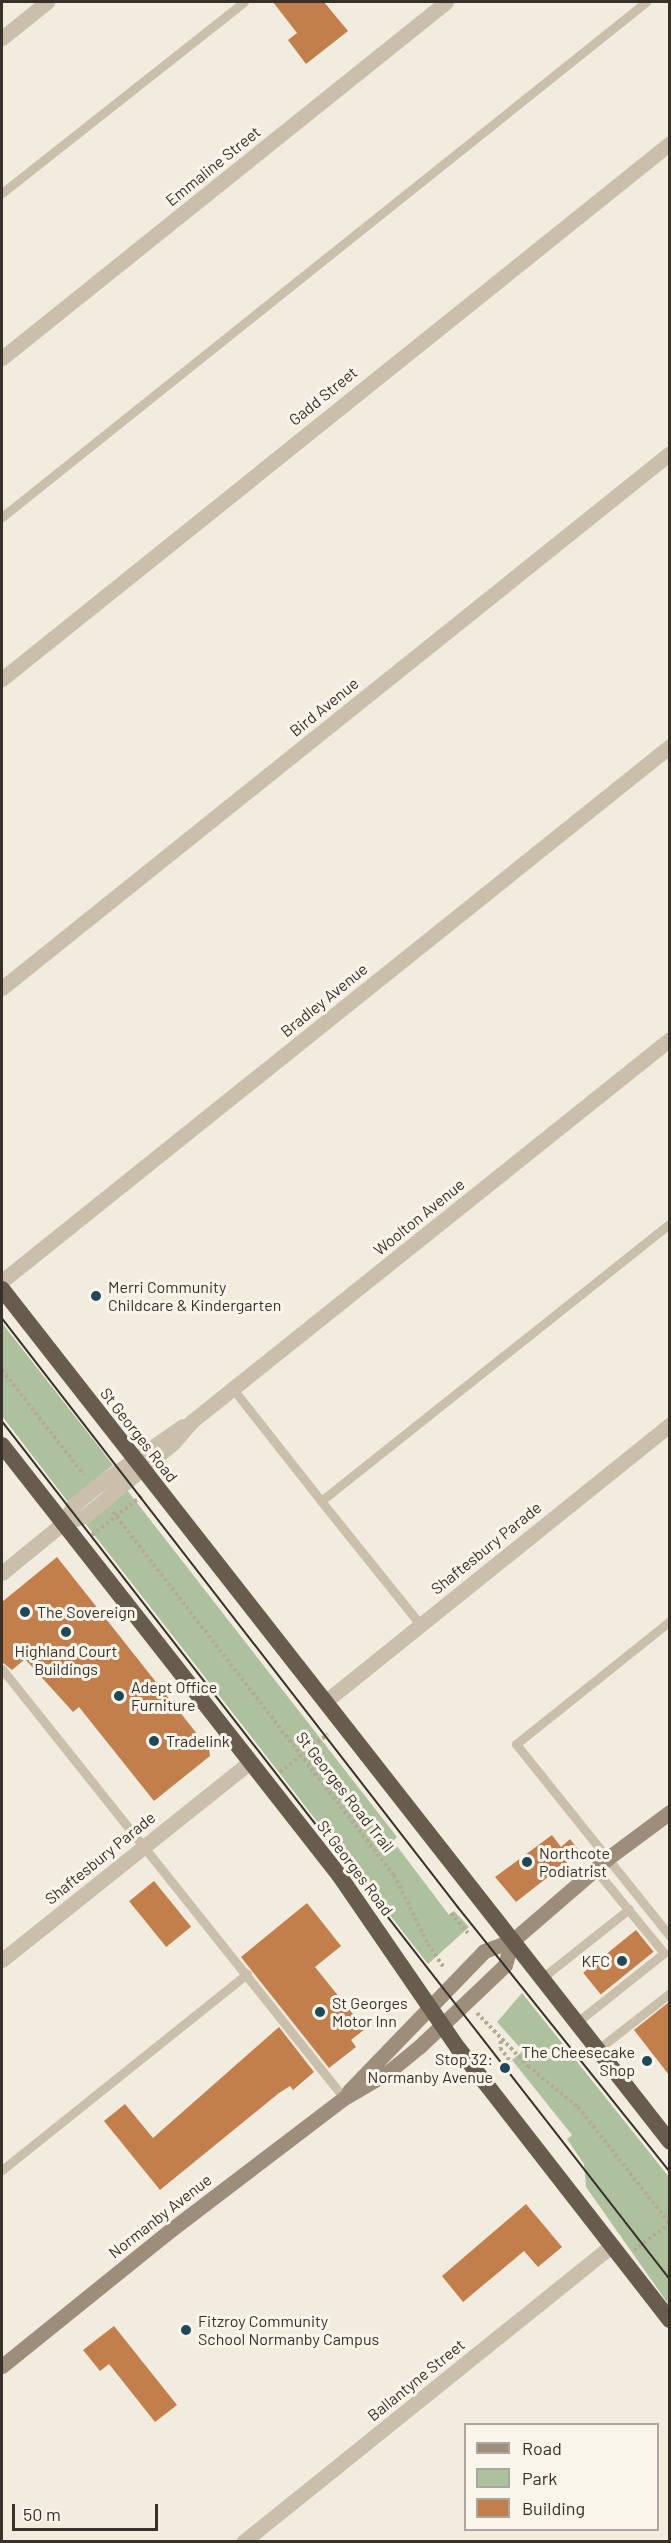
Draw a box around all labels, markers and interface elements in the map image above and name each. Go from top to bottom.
street label: Emmaline Street [162,122,264,210]
street label: Gadd Street [285,363,361,429]
street label: Bird Avenue [286,674,362,740]
street label: Bradley Avenue [277,959,371,1041]
street label: Woolton Avenue [370,1174,468,1260]
place label: Merri Community Childcare & Kindergarten [108,1277,281,1315]
marker: Merri Community Childcare & Kindergarten [89,1289,103,1303]
street label: St Georges Road [96,1384,182,1486]
street label: Shaftesbury Parade [427,1498,545,1598]
place label: The Sovereign [37,1602,135,1622]
marker: The Sovereign [18,1605,32,1619]
marker: Highland Court Buildings [59,1625,73,1639]
place label: Highland Court Buildings [15,1641,117,1679]
place label: Adept Office Furniture [131,1677,217,1715]
marker: Adept Office Furniture [112,1689,126,1703]
street label: St Georges Road Trail [292,1728,398,1856]
place label: Tradelink [166,1731,230,1751]
marker: Tradelink [147,1734,161,1748]
street label: Shaftesbury Parade [41,1808,159,1908]
street label: St Georges Road [313,1817,397,1919]
place label: Northcote Podiatrist [539,1843,610,1881]
marker: Northcote Podiatrist [520,1855,534,1869]
place label: KFC [581,1951,610,1971]
marker: KFC [615,1954,629,1968]
place label: St Georges Motor Inn [332,1993,408,2031]
marker: St Georges Motor Inn [313,2005,327,2019]
place label: The Cheesecake Shop [522,2042,635,2080]
place label: Stop 32: Normanby Avenue [368,2049,493,2087]
marker: The Cheesecake Shop [640,2054,654,2068]
marker: Stop 32: Normanby Avenue [498,2061,512,2075]
street label: Normanby Avenue [105,2170,215,2262]
place label: Fitzroy Community School Normanby Campus [198,2311,379,2349]
marker: Fitzroy Community School Normanby Campus [179,2323,193,2337]
street label: Ballantyne Street [364,2335,468,2425]
legend [464,2423,659,2531]
text: Road [522,2437,562,2459]
text: Park [522,2467,557,2489]
scale bar [15,2492,160,2530]
text: Building [522,2497,585,2519]
text: 50 m [23,2503,61,2525]

